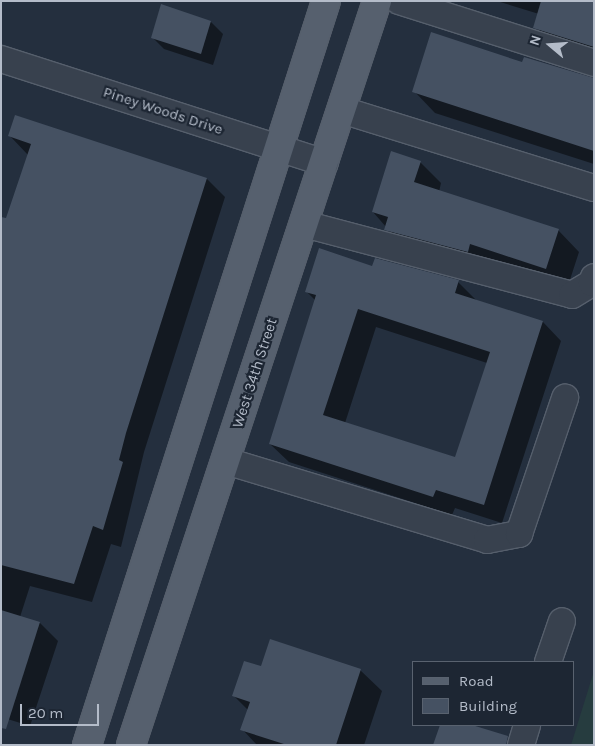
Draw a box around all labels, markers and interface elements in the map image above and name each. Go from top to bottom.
north arrow [525,20,575,70]
text: N [526,33,545,48]
street label: Piney Woods Drive [101,83,225,139]
street label: West 34th Street [229,316,281,430]
legend [412,661,575,726]
text: Road [459,672,494,690]
scale bar [22,694,101,726]
text: Building [459,697,517,715]
text: 20 m [28,704,63,722]

